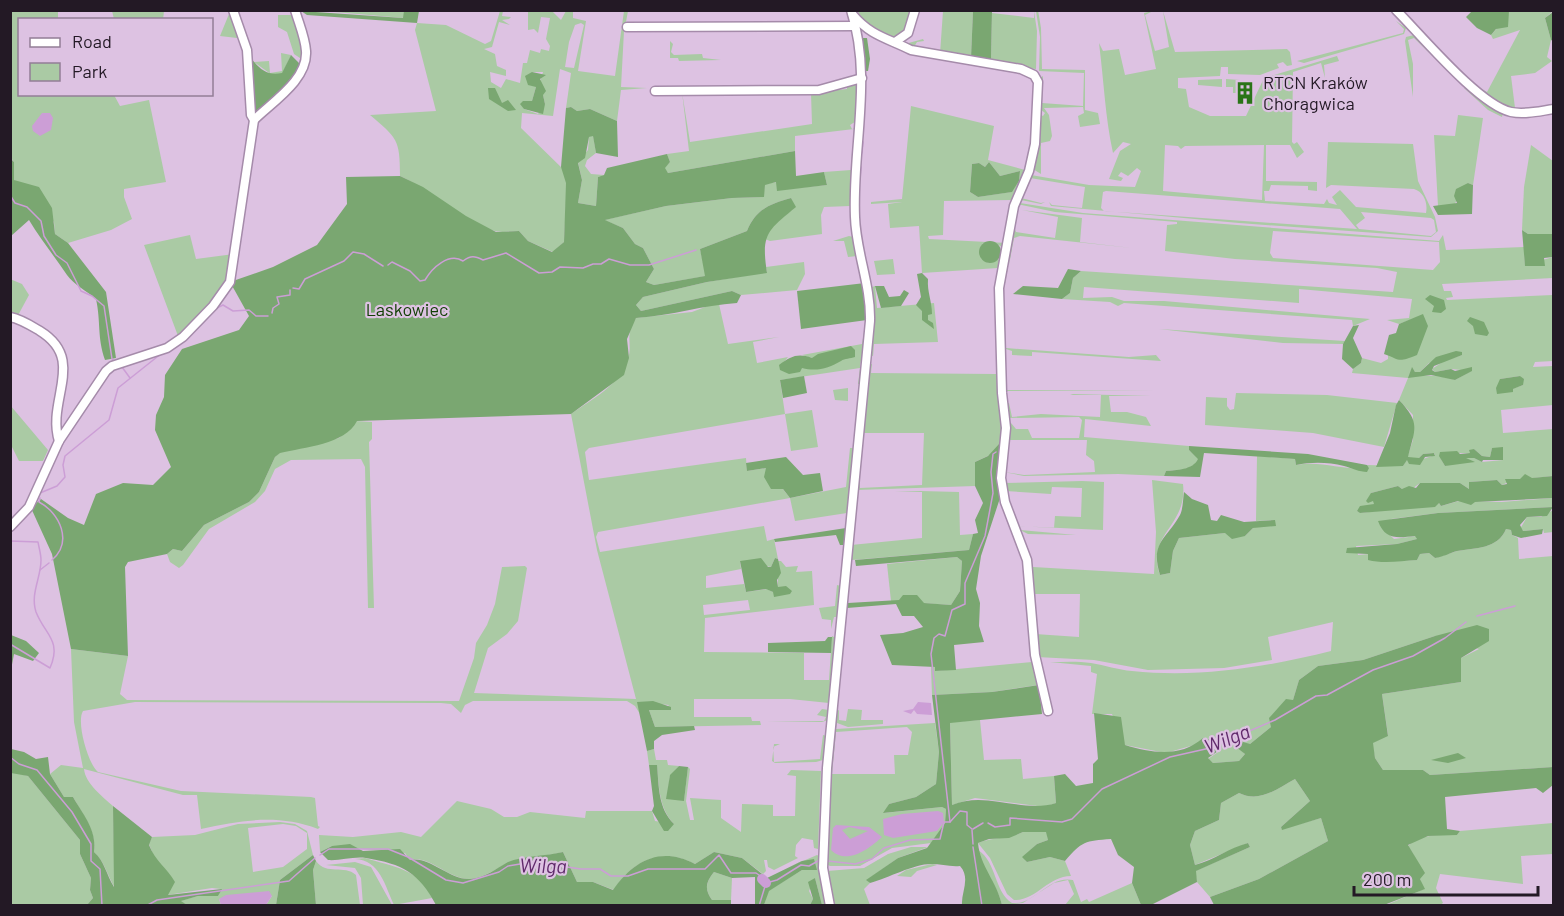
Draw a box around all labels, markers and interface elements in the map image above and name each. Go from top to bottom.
legend [18,18,213,96]
text: Road [72,30,112,52]
text: Park [72,60,107,82]
place label: RTCN Kraków Chorągwica [1263,71,1368,114]
building icon: RTCN Kraków Chorągwica [1232,80,1258,106]
park label: Laskowiec [366,298,448,320]
water label: Wilga [1200,718,1253,758]
water label: Wilga [519,853,567,877]
scale bar [1354,859,1538,897]
text: 200 m [1363,868,1411,890]

